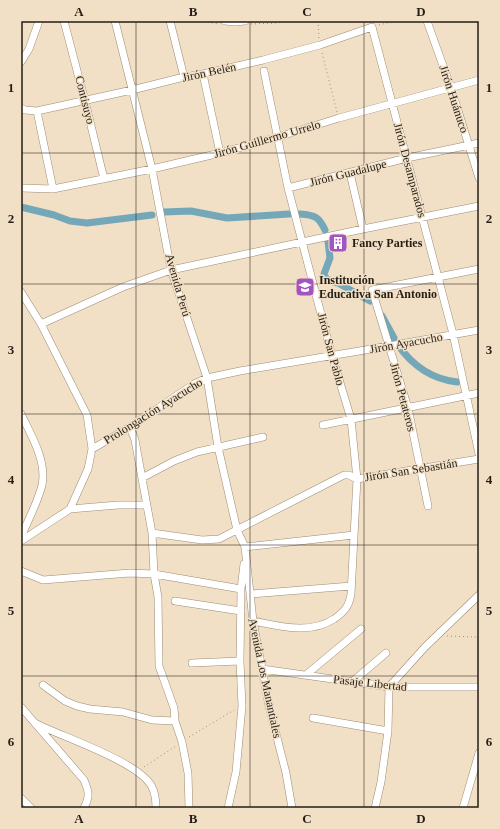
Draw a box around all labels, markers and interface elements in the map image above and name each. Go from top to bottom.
text: A [74,4,84,19]
text: B [189,4,198,19]
text: C [302,4,312,19]
text: D [416,4,426,19]
street label: Jirón Belén [181,59,237,85]
street label: Jirón Huánuco [436,63,472,135]
street label: Contisuyo [72,74,98,126]
text: 1 [8,80,14,95]
text: 1 [486,80,492,95]
street label: Jirón Guillermo Urrelo [212,117,322,161]
street label: Jirón Desamparados [391,121,429,219]
street label: Jirón Guadalupe [308,157,388,189]
text: 2 [8,211,14,226]
text: 2 [486,211,492,226]
building icon: Fancy Parties [327,232,349,254]
place label: Fancy Parties [352,236,423,250]
street label: Avenida Perú [162,252,194,318]
place label: Institución Educativa San Antonio [319,273,437,301]
school or university icon: Institución Educativa San Antonio [294,276,316,298]
street label: Jirón San Pablo [314,311,348,387]
street label: Jirón Ayacucho [368,330,444,356]
text: 3 [8,342,15,357]
text: 3 [486,342,493,357]
street label: Jirón Petateros [387,361,419,433]
street label: Prolongación Ayacucho [101,375,205,447]
street label: Jirón San Sebastián [363,456,459,484]
text: 4 [8,472,15,487]
text: 4 [486,472,493,487]
text: 5 [8,603,15,618]
text: 5 [486,603,493,618]
street label: Avenida Los Manantiales [245,617,285,740]
street label: Pasaje Libertad [332,672,408,694]
text: 6 [8,734,15,749]
text: 6 [486,734,493,749]
text: A [74,811,84,826]
text: B [189,811,198,826]
text: C [302,811,312,826]
text: D [416,811,426,826]

